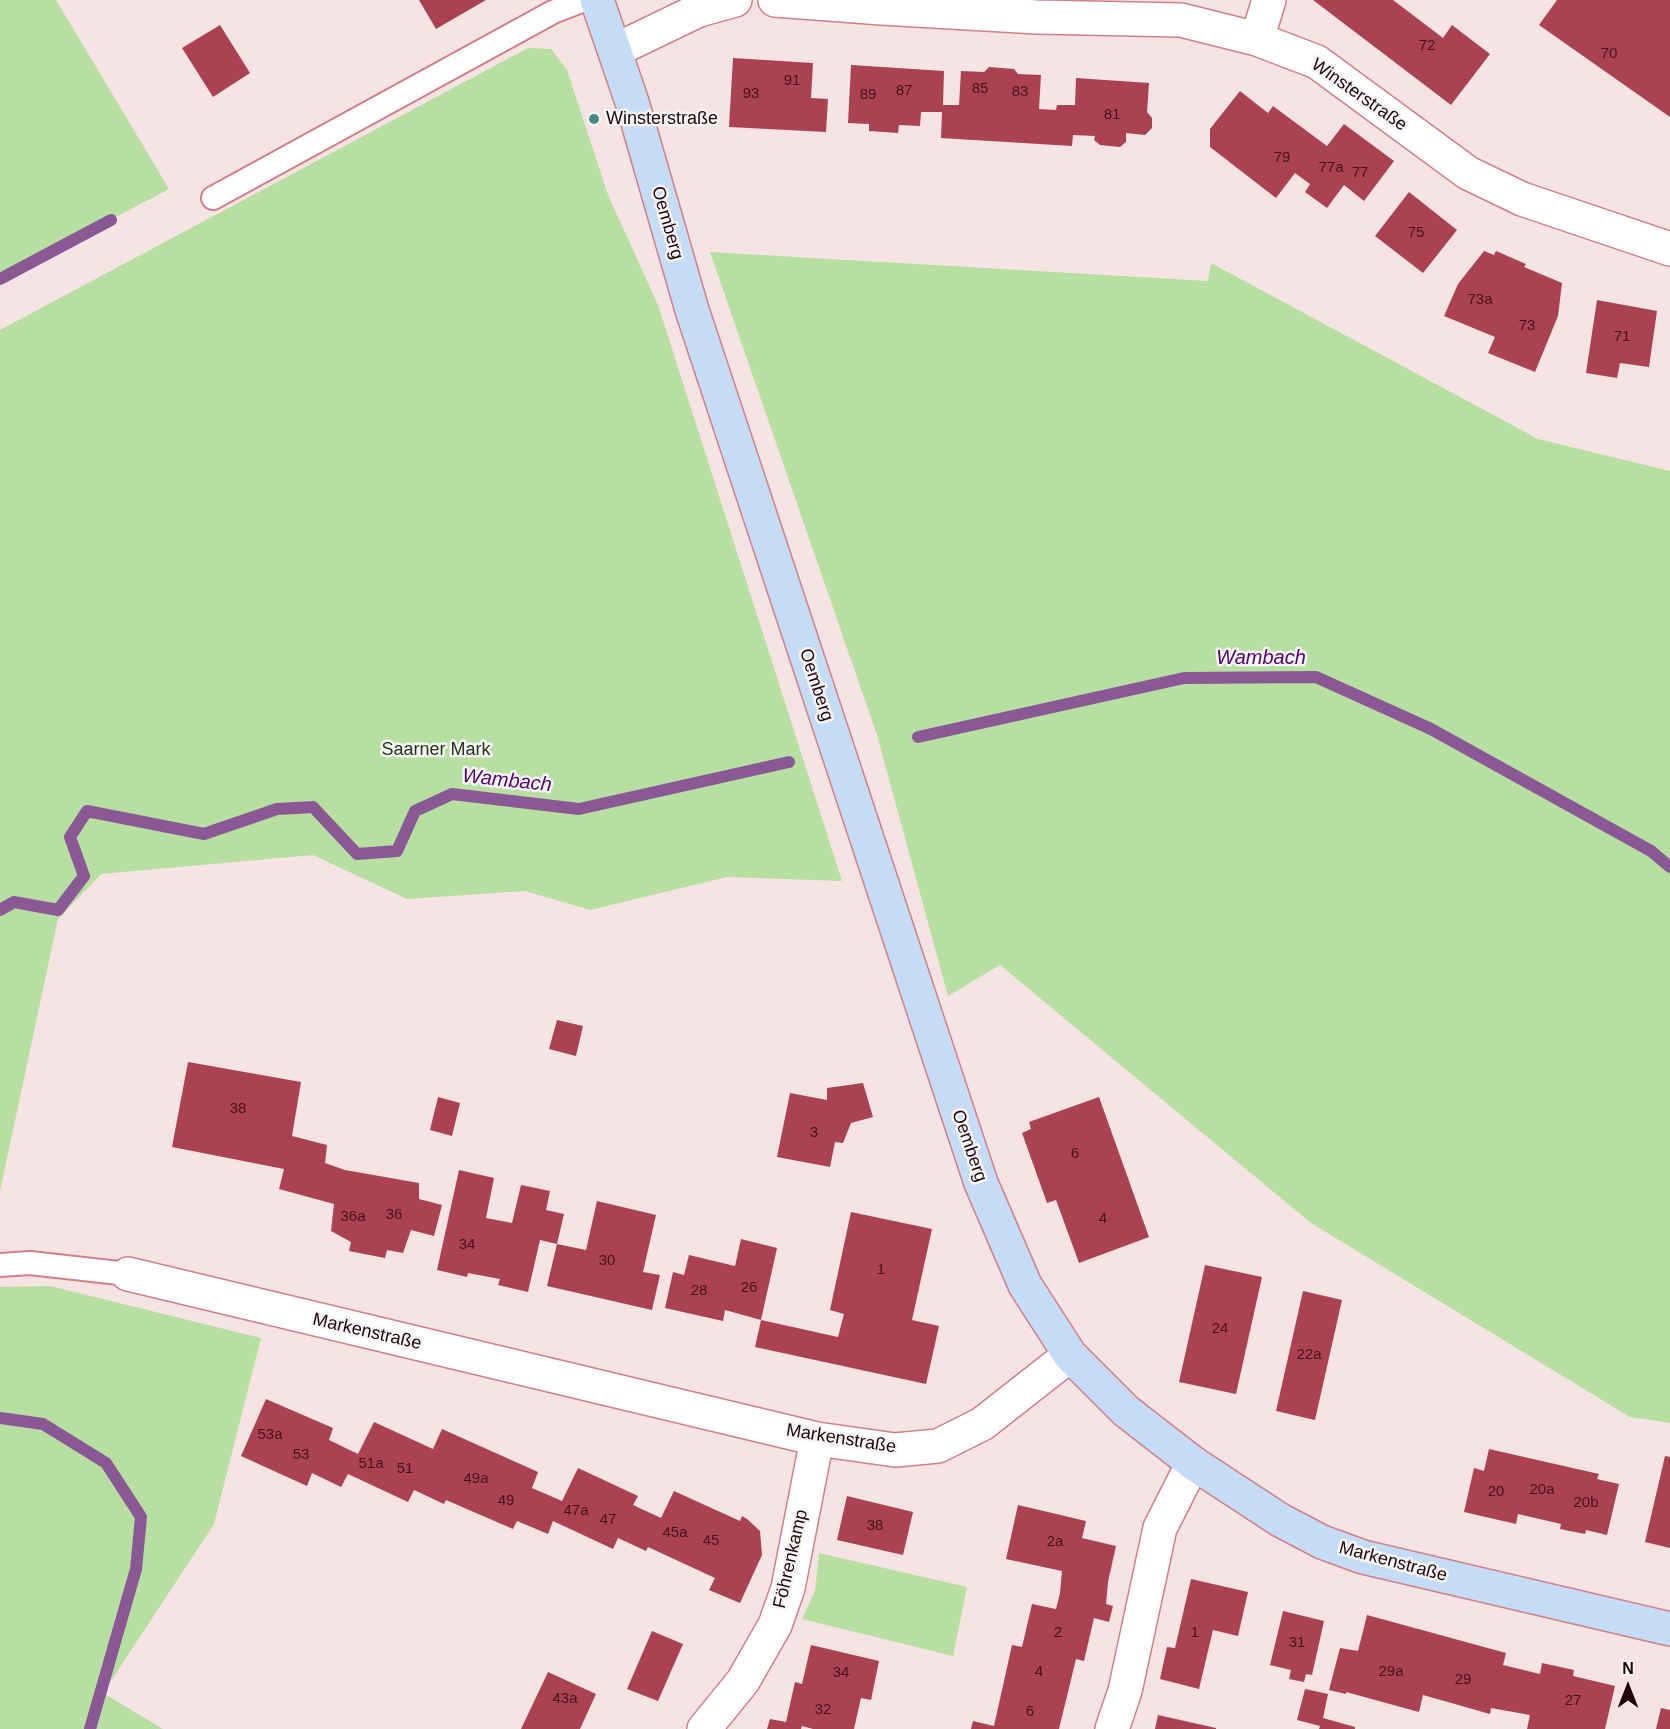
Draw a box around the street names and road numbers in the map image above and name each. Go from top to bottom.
street label: Winsterstraße [1307,54,1411,136]
street label: Oemberg [646,184,688,262]
street label: Oemberg [794,646,838,724]
street label: Oemberg [947,1107,991,1185]
street label: Markenstraße [310,1309,424,1355]
street label: Markenstraße [784,1420,898,1458]
street label: Föhrenkamp [769,1507,813,1611]
street label: Markenstraße [1337,1537,1449,1587]

